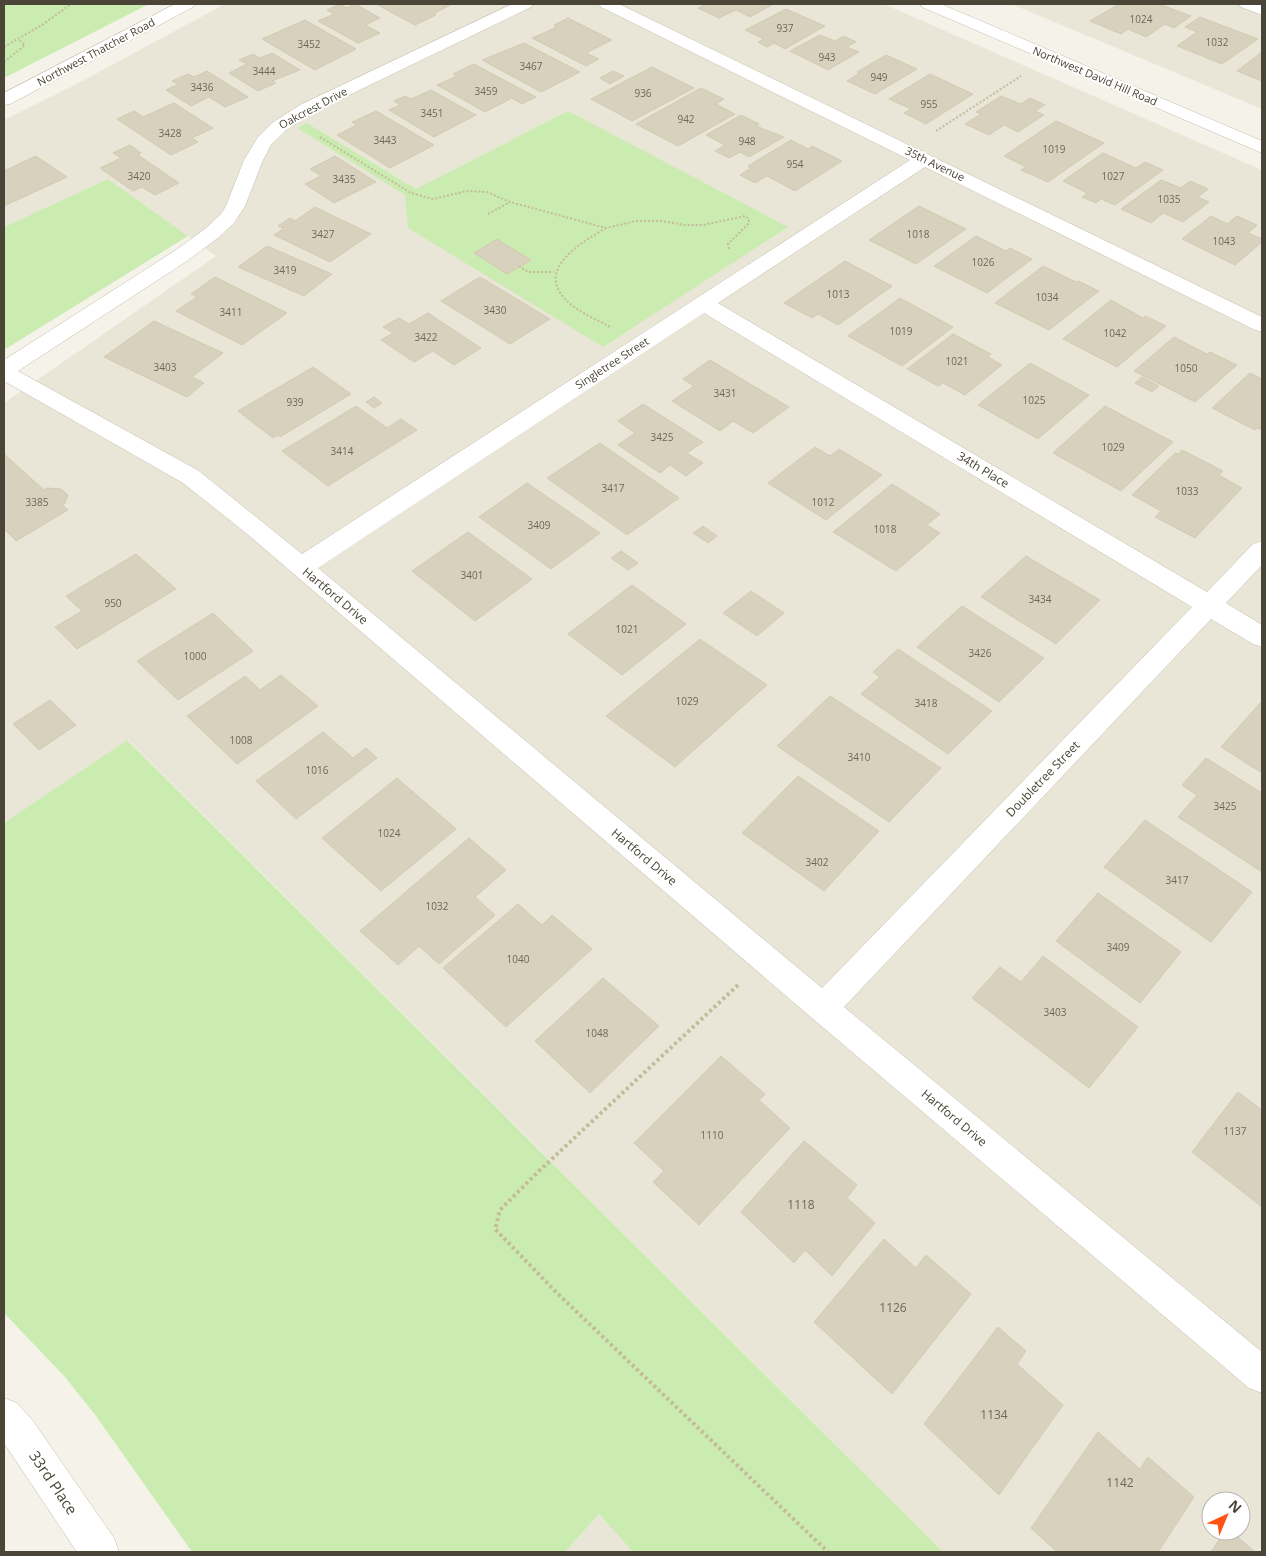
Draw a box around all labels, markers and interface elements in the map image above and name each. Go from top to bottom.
house number: 1024 [1130,12,1153,26]
street label: Northwest Thatcher Road [34,14,157,89]
house number: 937 [776,21,794,35]
house number: 1032 [1206,35,1229,49]
house number: 3452 [298,37,321,51]
street label: Northwest David Hill Road [1030,42,1160,109]
house number: 943 [818,50,836,64]
house number: 3467 [520,59,543,73]
house number: 3444 [253,64,276,78]
house number: 949 [870,70,888,84]
house number: 3436 [191,80,214,94]
street label: Oakcrest Drive [276,83,350,132]
house number: 3459 [475,84,498,98]
house number: 936 [634,86,652,100]
house number: 955 [920,97,938,111]
house number: 3451 [421,106,443,120]
house number: 942 [677,112,695,126]
house number: 3428 [159,126,182,140]
house number: 3443 [374,133,397,147]
house number: 948 [738,134,756,148]
house number: 1019 [1043,142,1066,156]
street label: 35th Avenue [903,143,967,184]
house number: 954 [786,157,804,171]
house number: 3420 [128,169,151,183]
house number: 1027 [1102,169,1125,183]
house number: 3435 [333,172,356,186]
house number: 1035 [1158,192,1181,206]
house number: 3427 [312,227,335,241]
house number: 1018 [907,227,930,241]
house number: 1043 [1213,234,1236,248]
house number: 1026 [972,255,995,269]
house number: 3419 [274,263,297,277]
house number: 1013 [827,287,850,301]
house number: 1034 [1036,290,1059,304]
house number: 3430 [484,303,507,317]
house number: 3411 [220,305,242,319]
house number: 1019 [890,324,913,338]
house number: 1042 [1104,326,1127,340]
house number: 3422 [415,330,438,344]
street label: Singletree Street [572,333,651,392]
house number: 1021 [946,354,968,368]
house number: 3403 [154,360,177,374]
house number: 1050 [1175,361,1198,375]
house number: 3431 [714,386,736,400]
house number: 1025 [1023,393,1046,407]
house number: 939 [286,395,304,409]
house number: 3425 [651,430,674,444]
house number: 1029 [1102,440,1125,454]
house number: 3414 [331,444,354,458]
street label: 34th Place [954,447,1013,492]
house number: 3417 [602,481,625,495]
house number: 1033 [1176,484,1199,498]
house number: 3385 [26,495,49,509]
house number: 1012 [812,495,835,509]
house number: 3409 [528,518,551,532]
house number: 1018 [874,522,897,536]
street label: Hartford Drive [299,563,372,628]
house number: 3401 [461,568,483,582]
house number: 3434 [1029,592,1052,606]
house number: 950 [104,596,122,610]
house number: 1021 [616,622,638,636]
house number: 3426 [969,646,992,660]
house number: 1000 [184,649,207,663]
house number: 1029 [676,694,699,708]
house number: 3418 [915,696,938,710]
house number: 1008 [230,733,253,747]
street label: Doubletree Street [1002,737,1083,820]
house number: 3410 [848,750,871,764]
house number: 1016 [306,763,329,777]
house number: 3425 [1214,799,1237,813]
street label: Hartford Drive [608,824,681,889]
house number: 1024 [378,826,401,840]
house number: 3402 [806,855,829,869]
house number: 3417 [1166,873,1189,887]
house number: 1032 [426,899,449,913]
house number: 3409 [1107,940,1130,954]
house number: 1040 [507,952,530,966]
house number: 3403 [1044,1005,1067,1019]
house number: 1048 [586,1026,609,1040]
street label: Hartford Drive [918,1085,991,1150]
house number: 1137 [1224,1124,1247,1138]
house number: 1110 [701,1128,724,1142]
house number: 1118 [787,1196,815,1213]
house number: 1126 [879,1299,907,1316]
house number: 1134 [980,1406,1008,1423]
street label: 33rd Place [25,1447,83,1518]
house number: 1142 [1106,1474,1134,1491]
north arrow [1201,1491,1251,1541]
text: N [1225,1495,1246,1517]

